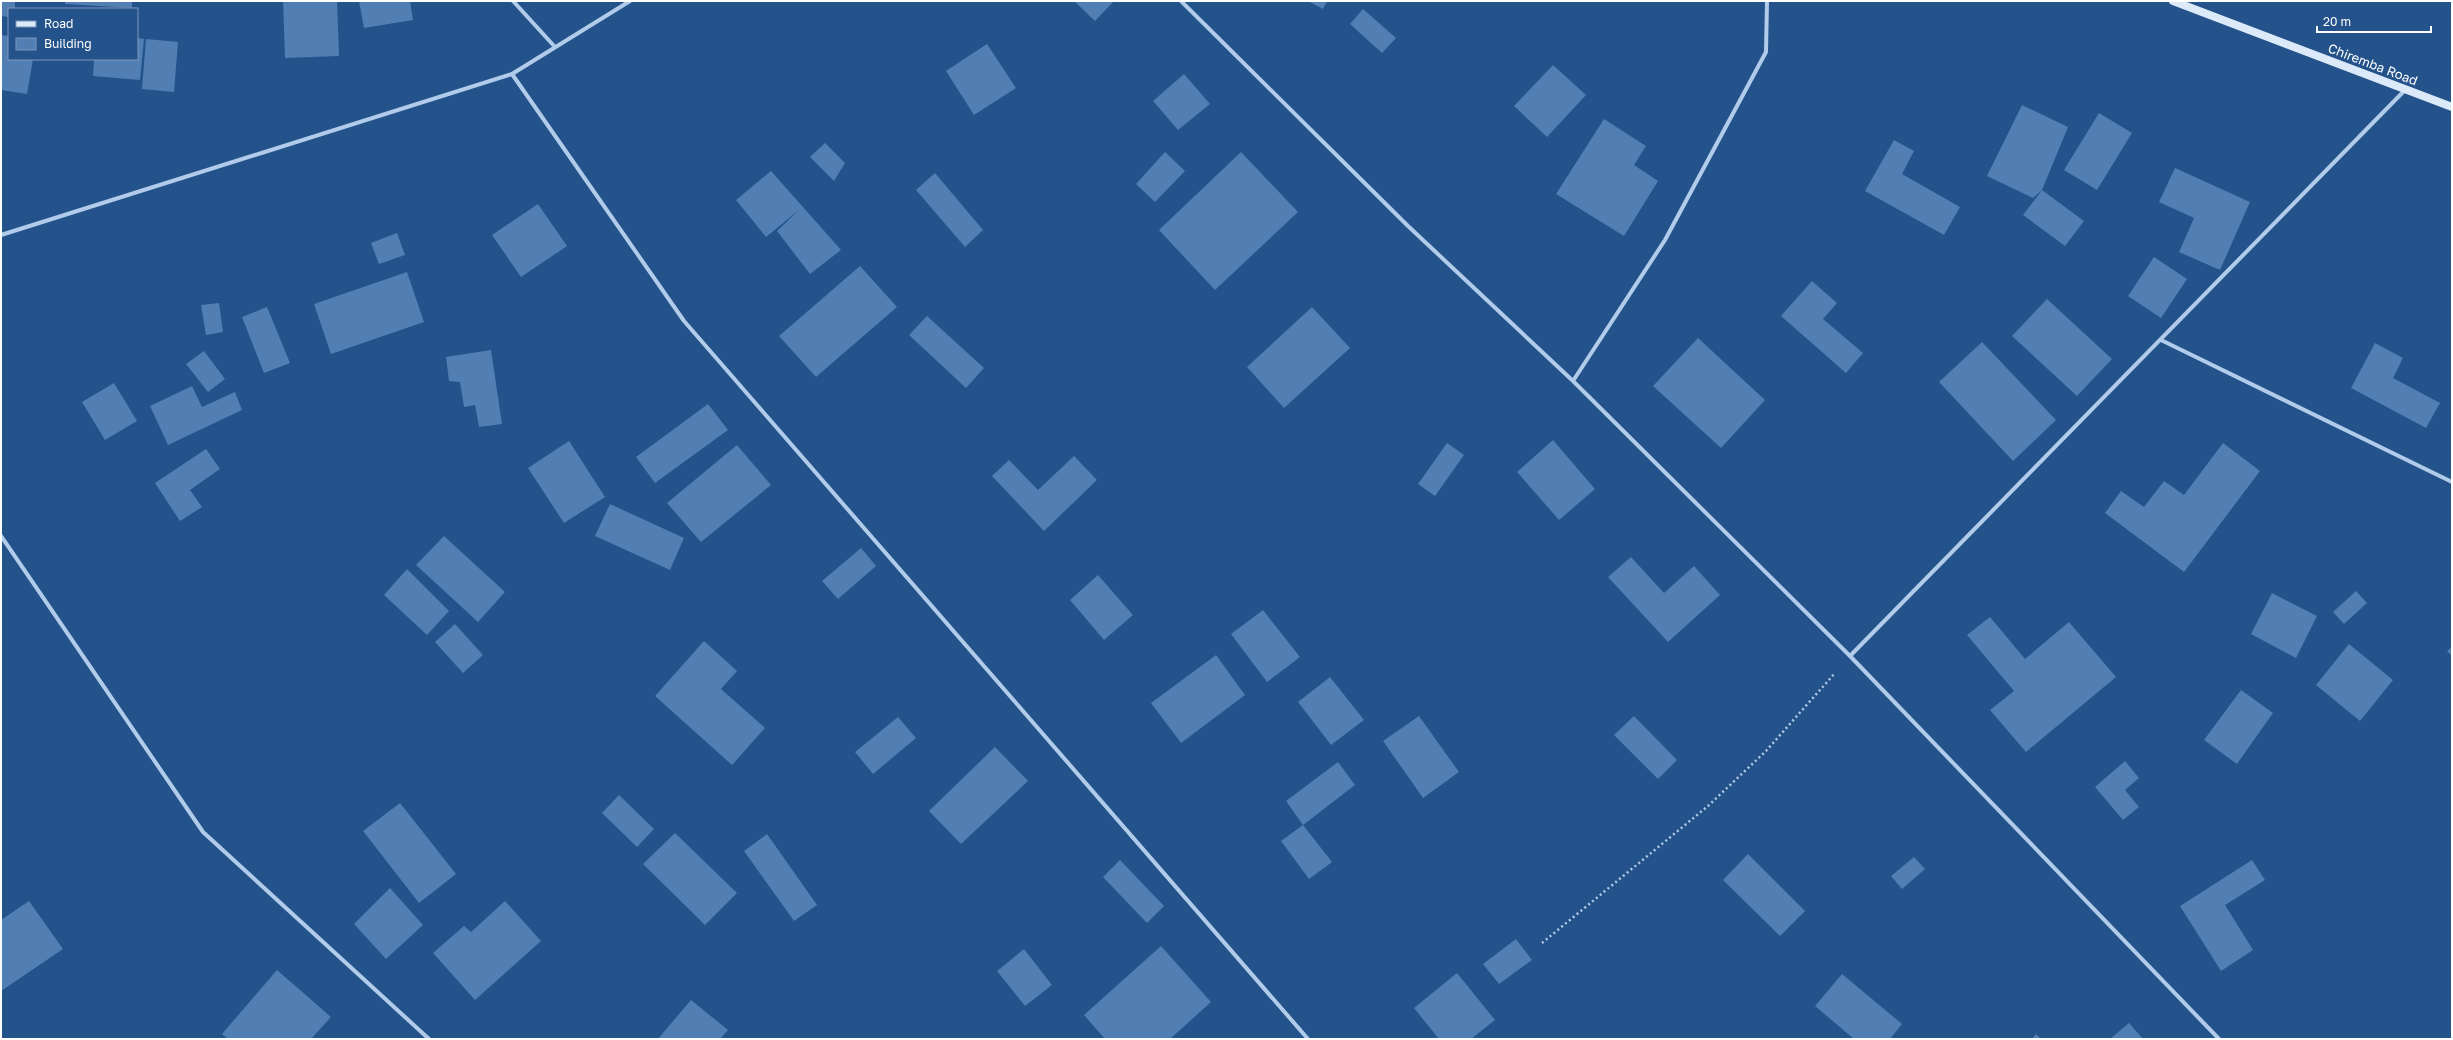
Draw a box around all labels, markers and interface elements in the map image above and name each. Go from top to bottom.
legend [8,8,138,60]
scale bar [2317,8,2431,34]
text: 20 m [2323,14,2351,29]
text: Road [44,16,73,31]
text: Building [44,36,92,51]
street label: Chiremba Road [2326,40,2420,88]

